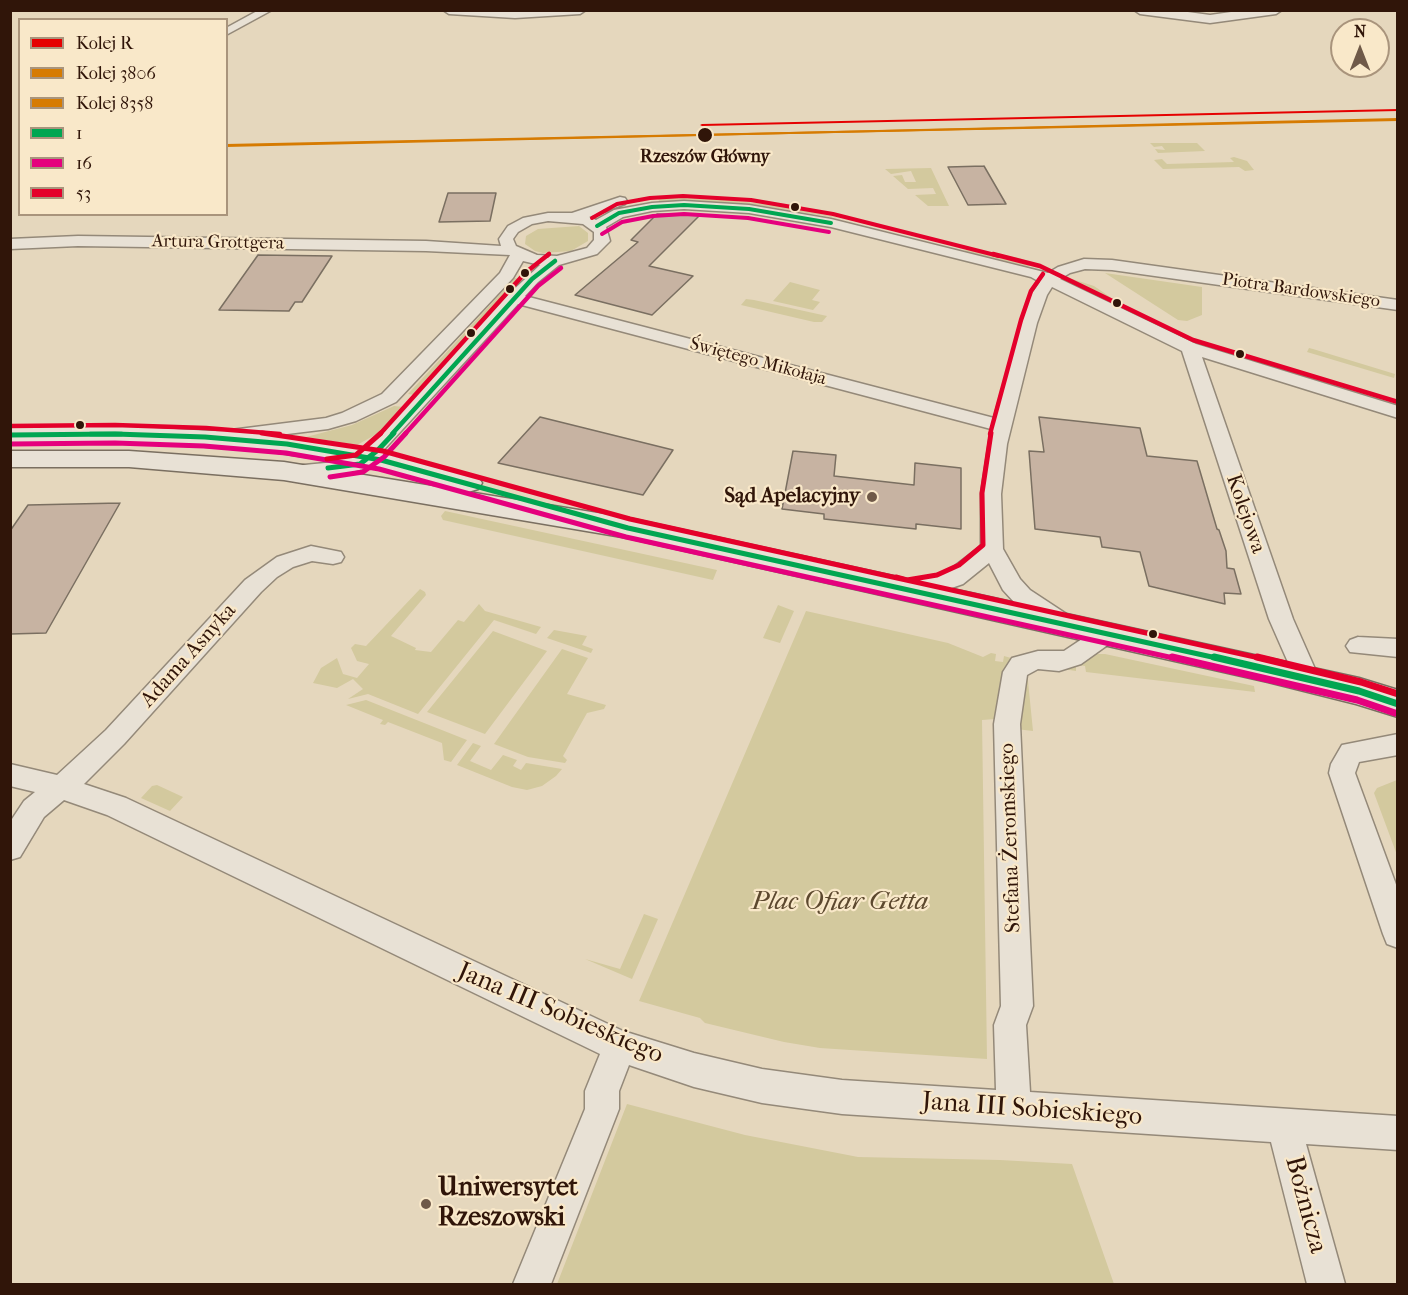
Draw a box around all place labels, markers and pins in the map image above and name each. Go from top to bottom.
marker: Rzeszów Główny [696,126,714,144]
place label: Rzeszów Główny [640,147,770,169]
unlabelled marker [789,201,801,213]
unlabelled marker [519,267,531,279]
unlabelled marker [504,283,516,295]
unlabelled marker [1111,297,1123,309]
unlabelled marker [465,327,477,339]
unlabelled marker [1234,348,1246,360]
unlabelled marker [74,419,86,431]
place label: Sąd Apelacyjny [724,484,860,510]
marker: Sąd Apelacyjny [865,490,879,504]
unlabelled marker [1147,628,1159,640]
place label: Uniwersytet Rzeszowski [438,1173,578,1234]
marker: Uniwersytet Rzeszowski [419,1197,433,1211]

